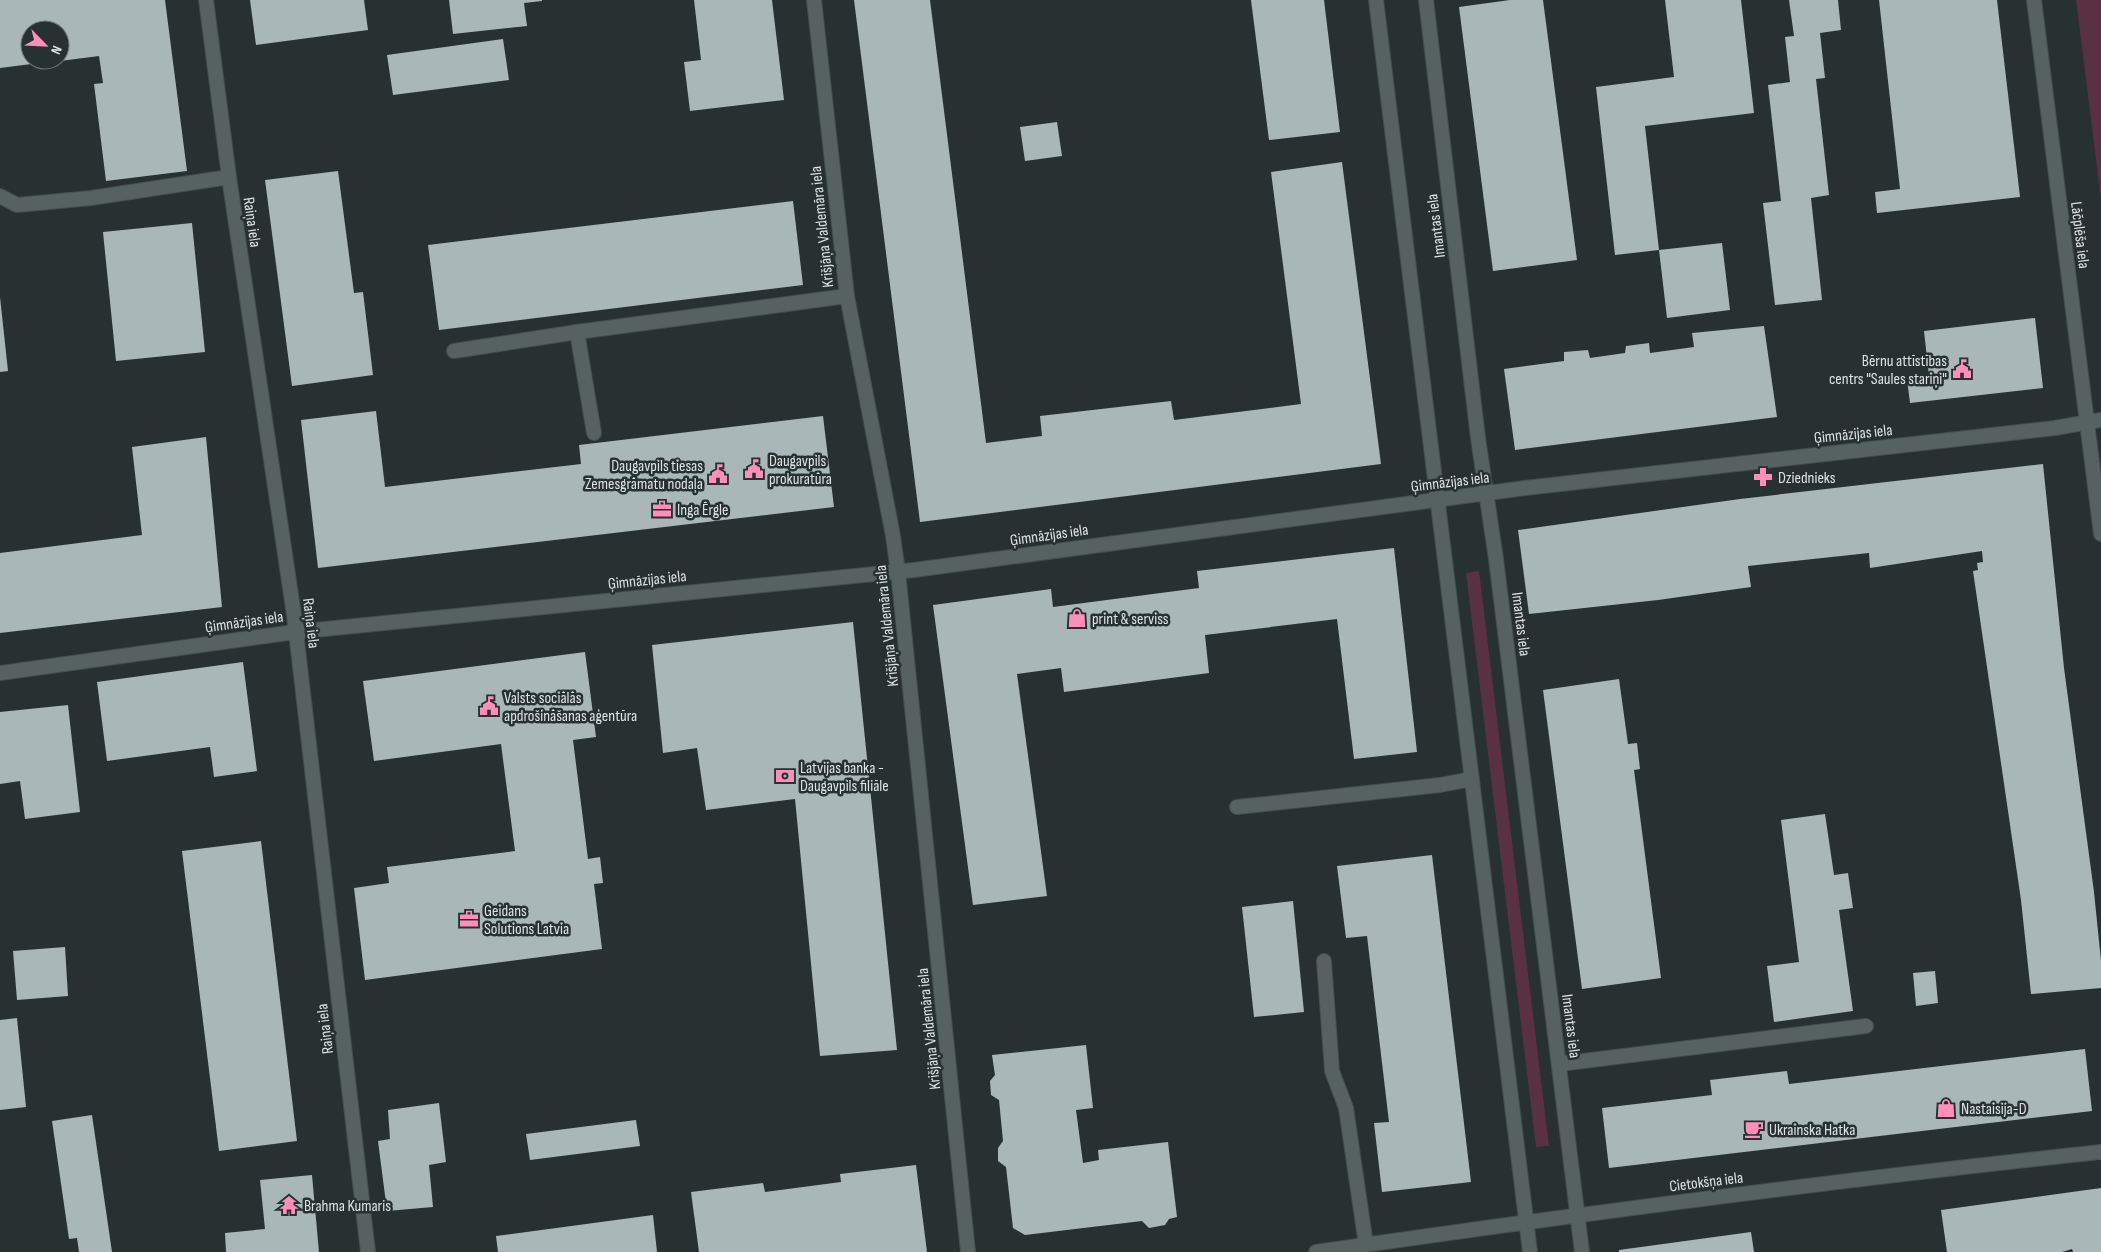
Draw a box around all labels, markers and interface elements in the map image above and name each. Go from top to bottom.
north arrow [20,20,70,70]
text: N [47,43,66,57]
street label: Krišjāņa Valdemāra iela [807,165,838,289]
street label: Imantas iela [1423,193,1450,259]
street label: Raiņa iela [239,196,264,248]
street label: Lāčplēša iela [2066,201,2093,270]
place label: Bērnu attīstības centrs "Saules stariņi" [1829,352,1947,389]
public building icon: Bērnu attīstības centrs "Saules stariņi" [1951,358,1973,380]
street label: Ģimnāzijas iela [1813,421,1893,448]
place label: Daugavpils prokuratūra [769,452,832,489]
place label: Daugavpils tiesas Zemesgrāmatu nodaļa [585,457,703,494]
public building icon: Daugavpils prokuratūra [743,458,765,480]
public building icon: Daugavpils tiesas Zemesgrāmatu nodaļa [707,463,729,485]
pharmacy icon: Dziednieks [1752,466,1774,488]
street label: Ģimnāzijas iela [1410,468,1490,497]
place label: Dziednieks [1778,469,1836,488]
office icon: Inga Ērgle [651,498,673,520]
place label: Inga Ērgle [677,501,729,520]
street label: Ģimnāzijas iela [1009,521,1090,550]
street label: Krišjāņa Valdemāra iela [872,564,903,688]
street label: Ģimnāzijas iela [607,567,687,594]
street label: Imantas iela [1507,591,1534,657]
street label: Raiņa iela [298,597,323,649]
shop icon: print & serviss [1066,607,1088,629]
street label: Ģimnāzijas iela [204,608,285,637]
place label: print & serviss [1092,610,1169,629]
place label: Valsts sociālās apdrošināšanas aģentūra [504,689,637,726]
public building icon: Valsts sociālās apdrošināšanas aģentūra [478,695,500,717]
place label: Latvijas banka - Daugavpils filiāle [800,759,889,796]
bank icon: Latvijas banka - Daugavpils filiāle [774,765,796,787]
place label: Geidans Solutions Latvia [484,902,569,939]
office icon: Geidans Solutions Latvia [458,908,480,930]
street label: Krišjāņa Valdemāra iela [914,967,945,1091]
street label: Imantas iela [1557,993,1584,1059]
street label: Raiņa iela [313,1003,338,1055]
shop icon: Nastaisija-D [1935,1097,1957,1119]
place label: Nastaisija-D [1961,1100,2027,1119]
cafe icon: Ukrainska Hatka [1743,1118,1765,1140]
place label: Ukrainska Hatka [1769,1121,1855,1140]
street label: Cietokšņa iela [1668,1169,1744,1196]
temple icon: Brahma Kumaris [278,1194,300,1216]
place label: Brahma Kumaris [304,1197,391,1216]

